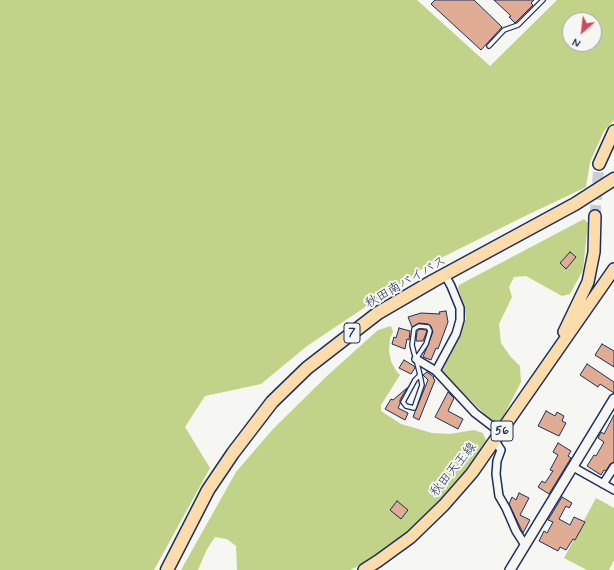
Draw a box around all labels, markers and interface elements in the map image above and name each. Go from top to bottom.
north arrow [562,12,602,52]
text: N [570,34,583,50]
street label: 秋田南バイパス [363,253,449,313]
road number: 7 [344,323,360,343]
road number: 56 [491,421,513,441]
street label: 秋田天王線 [427,440,481,500]

